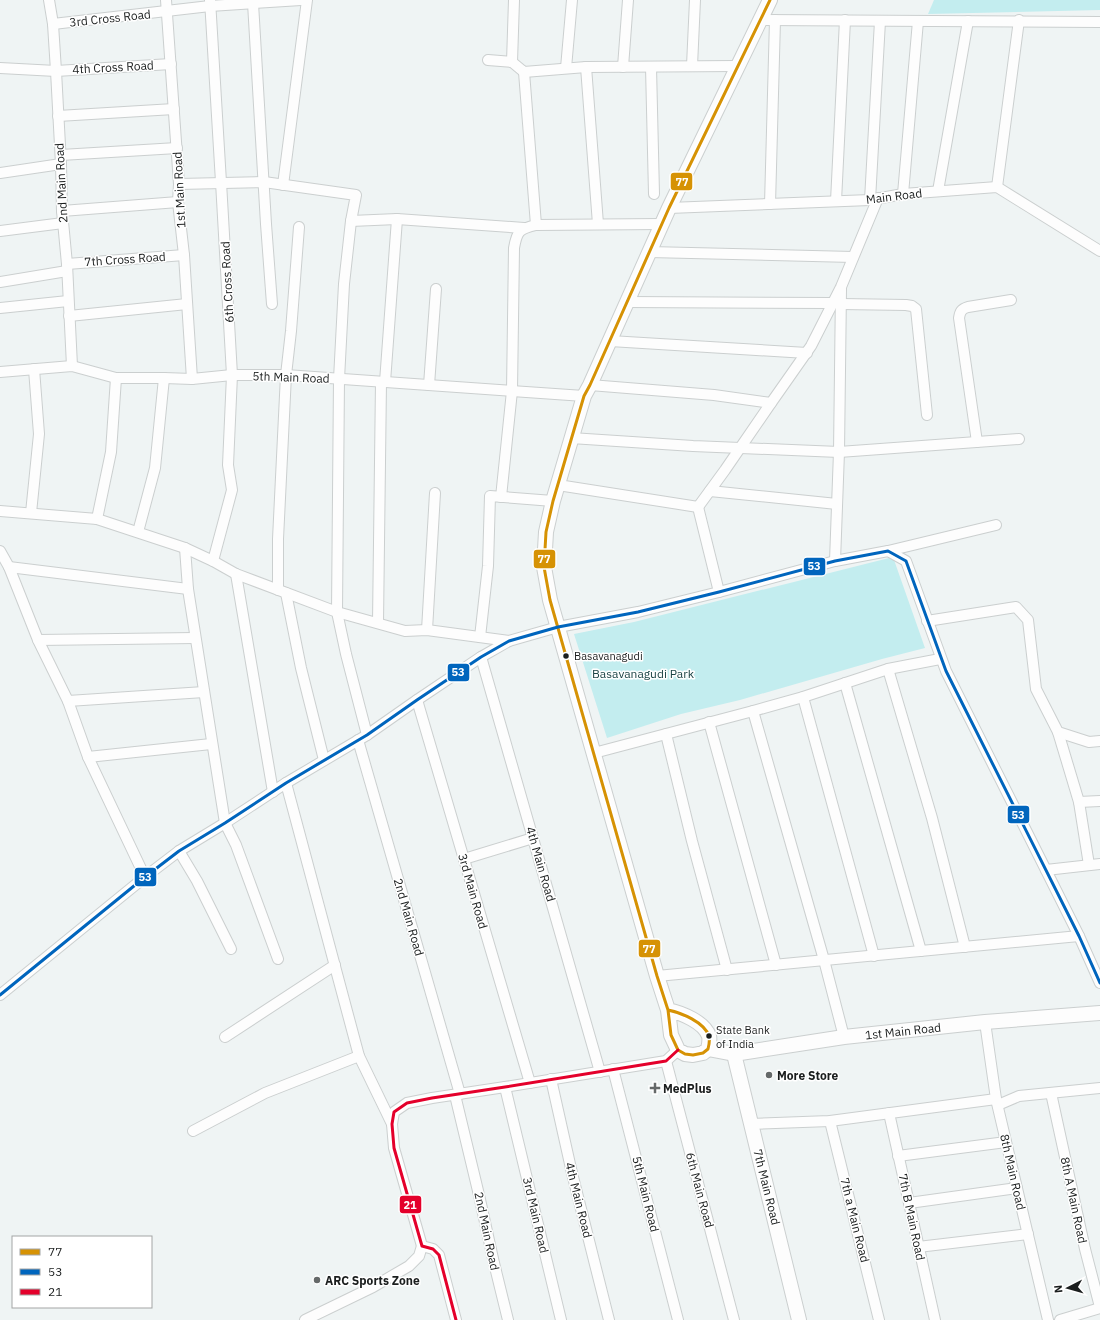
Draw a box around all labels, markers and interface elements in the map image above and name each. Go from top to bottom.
street label: 3rd Cross Road [68,6,152,30]
street label: 4th Cross Road [72,57,154,77]
street label: 2nd Main Road [51,143,71,223]
street label: 1st Main Road [170,151,188,229]
line badge: 77 [670,172,693,191]
text: 77 [675,175,689,189]
street label: Main Road [865,185,923,207]
street label: 6th Cross Road [217,241,237,323]
street label: 7th Cross Road [84,249,166,269]
street label: 5th Main Road [252,368,330,386]
line badge: 77 [533,549,556,569]
text: 77 [537,552,551,566]
line badge: 53 [803,557,826,576]
text: 53 [807,559,821,573]
place label: Basavanagudi [574,649,643,663]
marker: Basavanagudi [561,651,571,661]
line badge: 53 [447,663,470,682]
text: 53 [451,665,465,679]
park label: Basavanagudi Park [592,666,695,681]
line badge: 53 [1007,805,1030,824]
text: 53 [1011,808,1025,822]
street label: 4th Main Road [523,825,559,903]
street label: 3rd Main Road [455,852,491,930]
line badge: 53 [134,867,157,887]
text: 53 [138,870,152,884]
street label: 2nd Main Road [391,876,427,958]
line badge: 77 [638,939,661,958]
text: 77 [642,942,656,956]
street label: 1st Main Road [864,1020,942,1042]
place label: State Bank of India [716,1023,770,1051]
marker: State Bank of India [704,1031,714,1041]
place label: More Store [777,1068,838,1083]
marker: More Store [764,1070,774,1080]
place label: MedPlus [663,1081,712,1096]
marker: MedPlus [650,1083,660,1093]
street label: 8th Main Road [997,1133,1029,1211]
street label: 7th Main Road [750,1148,784,1226]
street label: 6th Main Road [683,1151,717,1229]
street label: 5th Main Road [629,1155,663,1233]
street label: 8th A Main Road [1058,1155,1090,1245]
street label: 4th Main Road [562,1161,596,1239]
street label: 7th B Main Road [896,1172,928,1262]
street label: 3rd Main Road [520,1175,552,1255]
street label: 7th a Main Road [837,1176,873,1264]
street label: 2nd Main Road [471,1190,503,1272]
line badge: 21 [399,1195,422,1214]
text: 21 [403,1198,417,1212]
legend [12,1236,152,1308]
text: 77 [48,1244,62,1259]
text: 53 [48,1264,62,1279]
north arrow [1048,1268,1088,1308]
place label: ARC Sports Zone [325,1273,420,1288]
marker: ARC Sports Zone [312,1275,322,1285]
text: 21 [48,1284,62,1299]
text: N [1051,1284,1065,1294]

